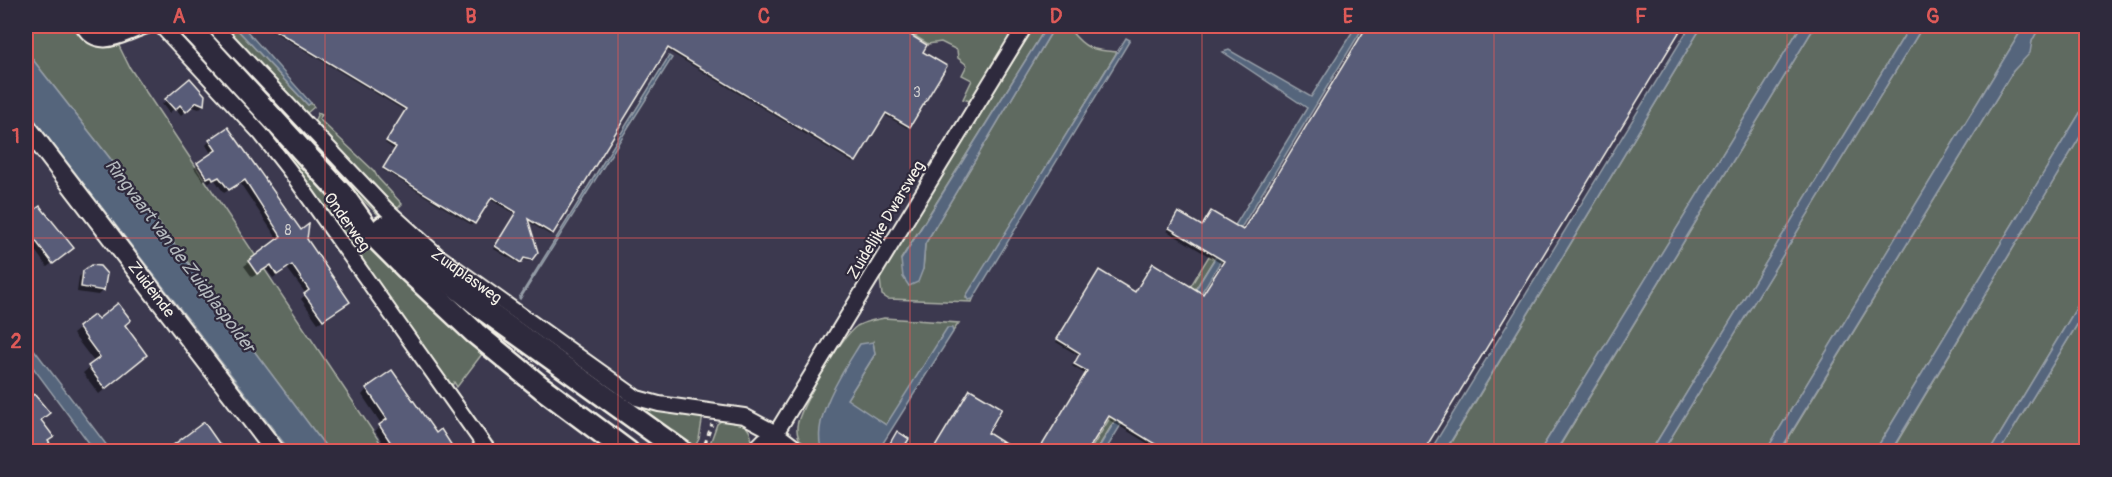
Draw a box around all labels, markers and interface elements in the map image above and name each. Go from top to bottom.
text: A [173,4,186,29]
text: B [465,4,477,29]
text: C [758,4,770,29]
text: D [1050,4,1063,29]
text: E [1343,4,1354,29]
text: F [1635,4,1647,29]
text: G [1926,4,1940,29]
house number: 3 [913,84,921,101]
text: 1 [12,124,20,149]
water label: Ringvaart van de Zuidplaspolder [100,155,262,359]
street label: Zuidelijke Dwarsweg [843,157,929,283]
street label: Onderweg [319,189,375,255]
house number: 8 [284,222,292,239]
street label: Zuidplasweg [427,244,506,308]
street label: Zuideinde [124,257,179,322]
text: 2 [10,329,22,354]

